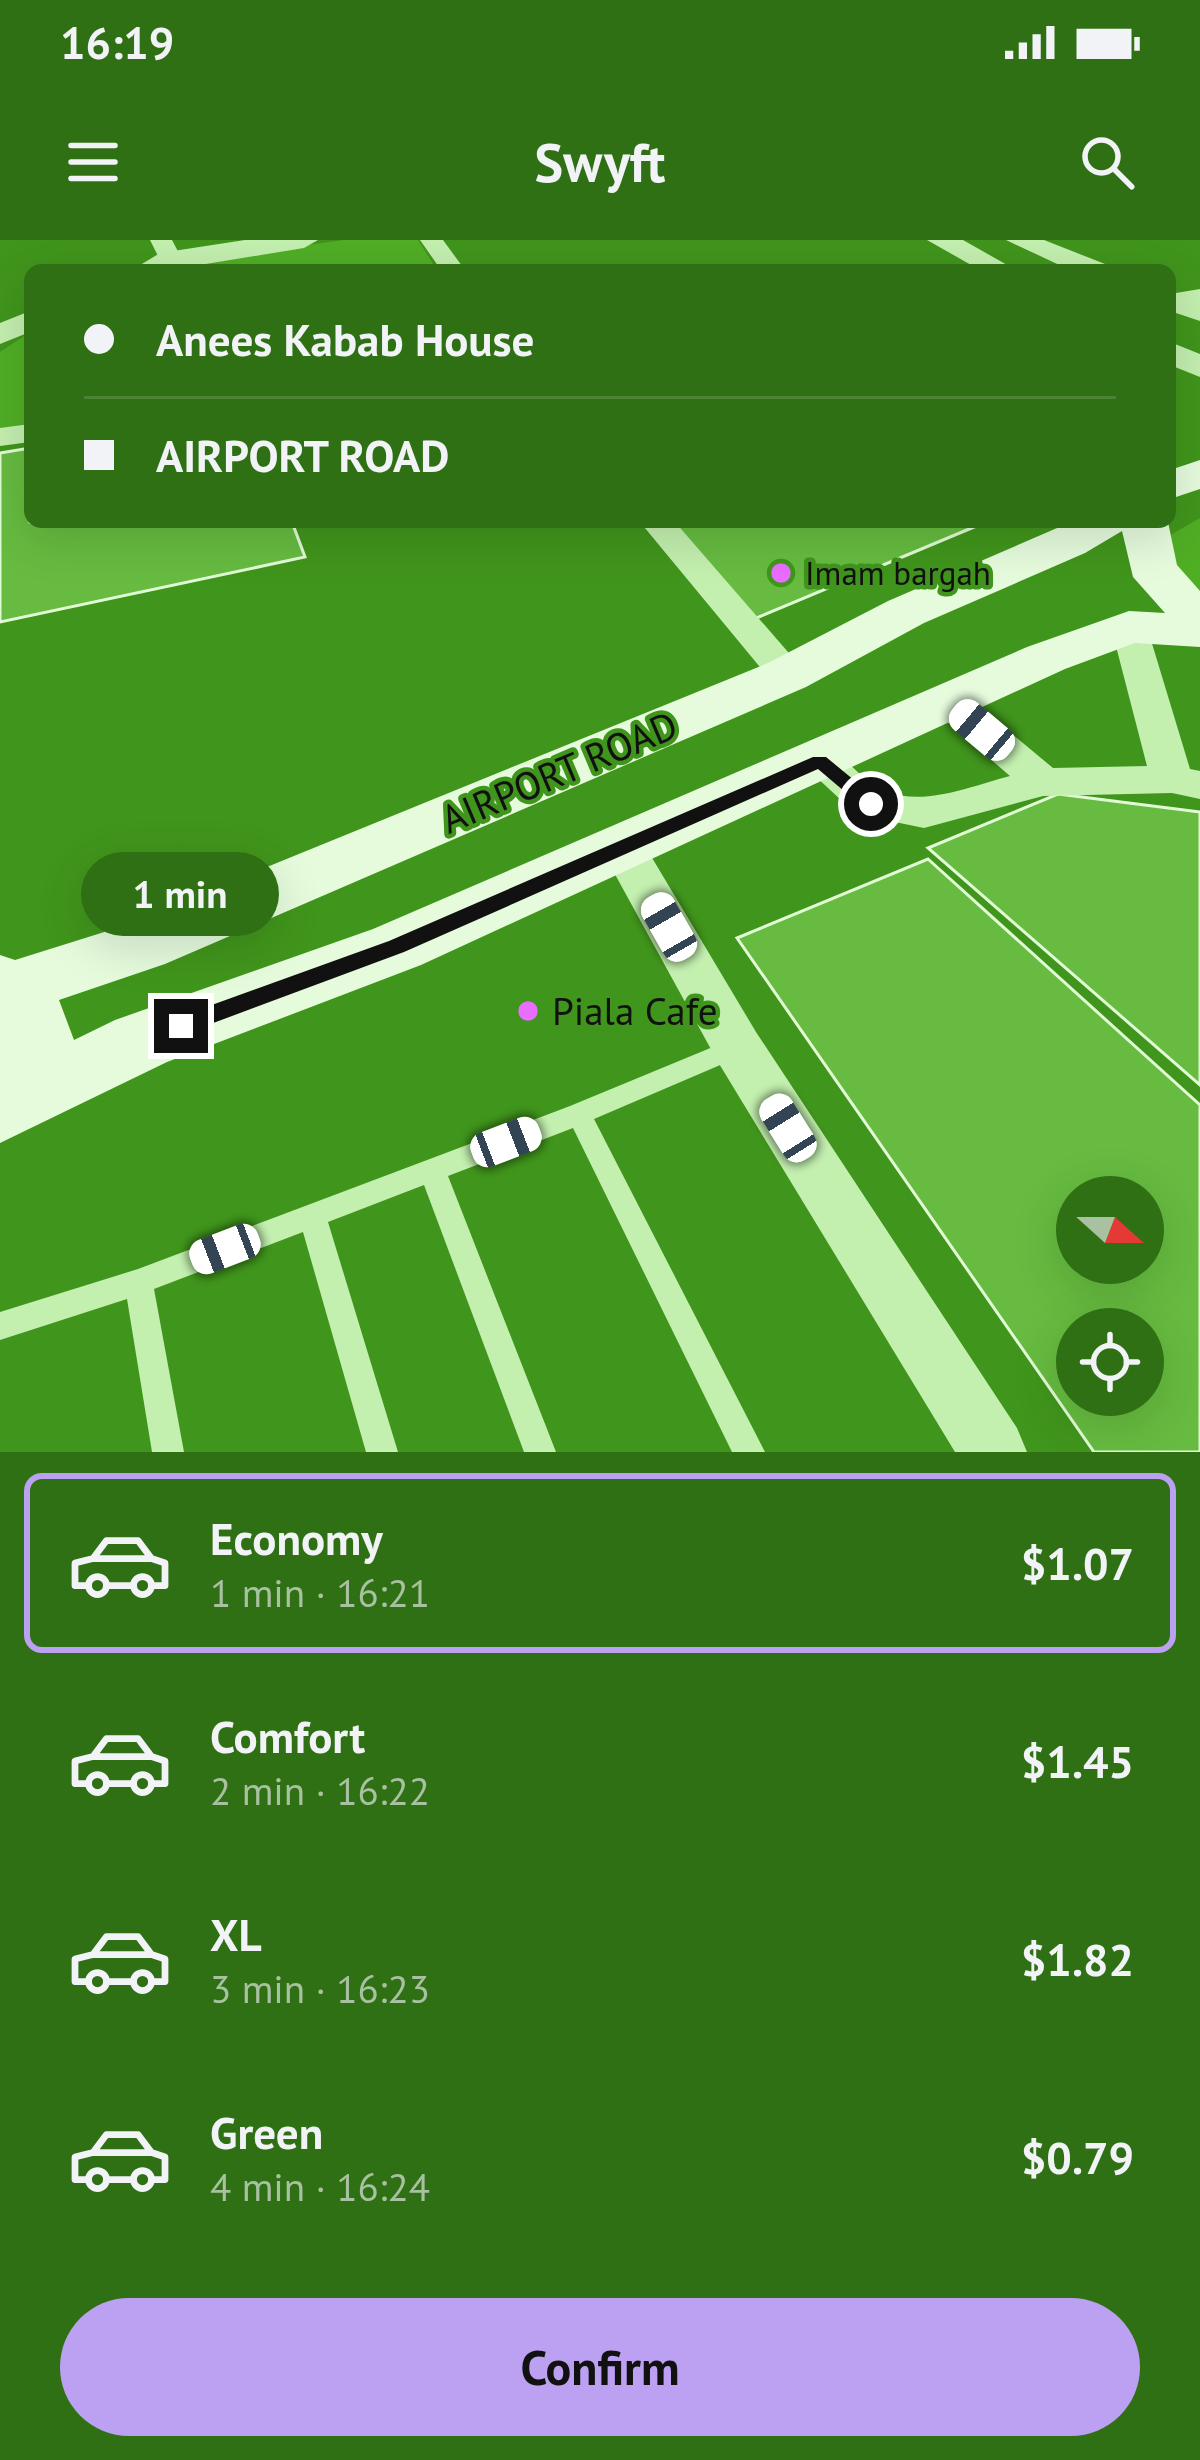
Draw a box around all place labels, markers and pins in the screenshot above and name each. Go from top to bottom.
place label: Imam bargah [805,551,991,594]
marker: Imam bargah [768,560,794,586]
place label: Piala Cafe [552,985,718,1036]
marker: Piala Cafe [515,998,541,1024]

